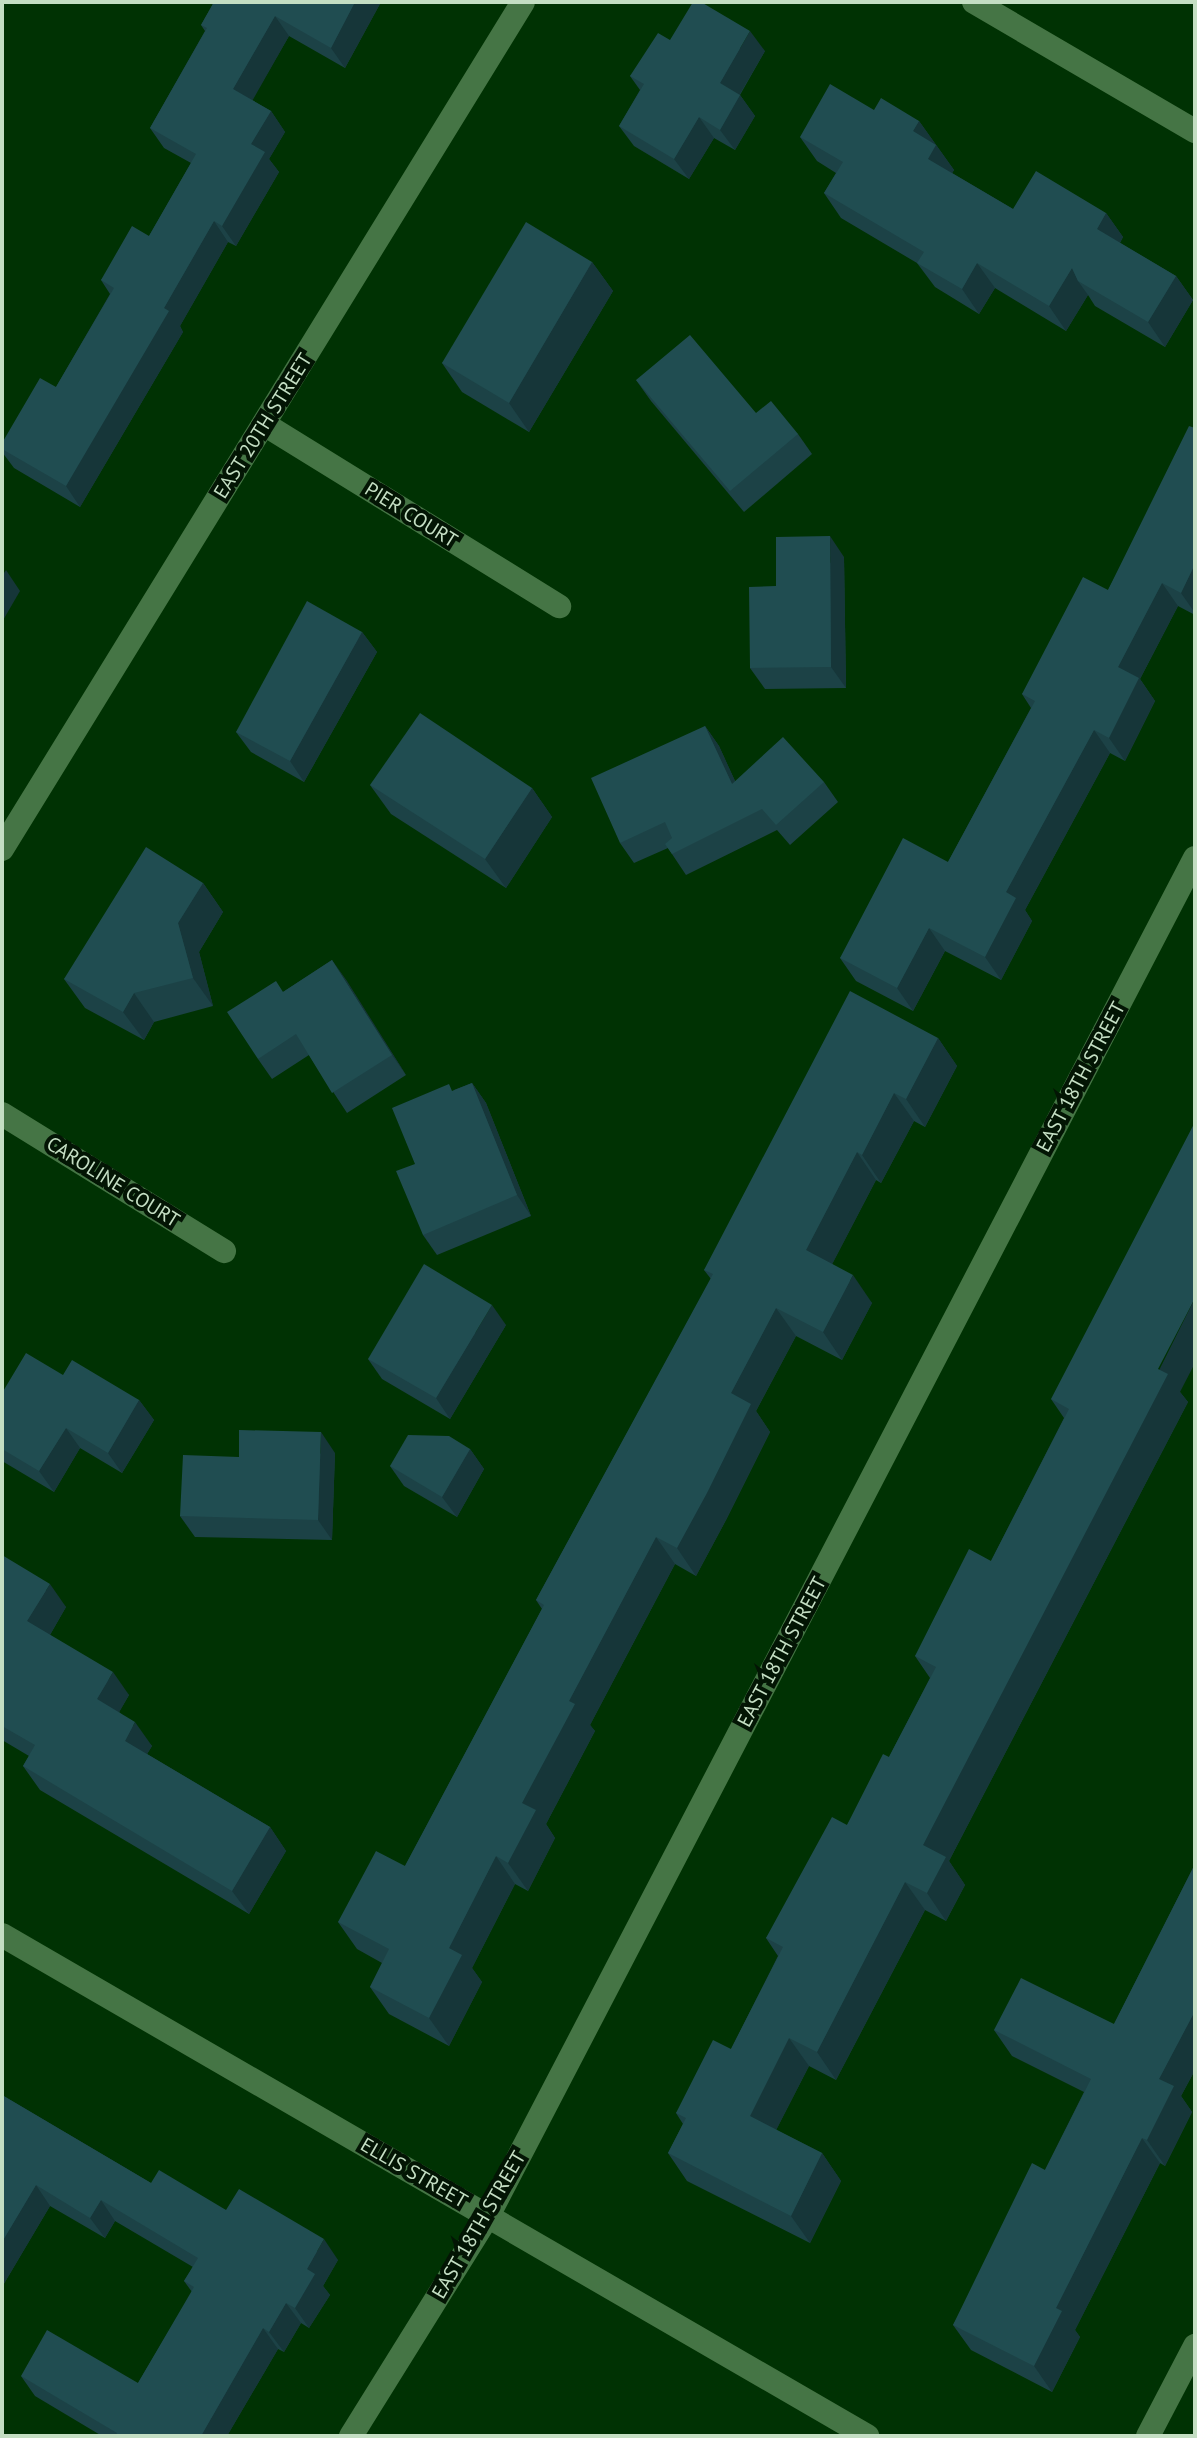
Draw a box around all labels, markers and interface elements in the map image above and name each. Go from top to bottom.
street label: EAST 20TH STREET [208,349,318,503]
street label: PIER COURT [360,477,462,553]
street label: EAST 18TH STREET [1031,997,1131,1157]
street label: CAROLINE COURT [42,1131,184,1233]
street label: EAST 18TH STREET [732,1572,832,1732]
street label: ELLIS STREET [356,2133,472,2213]
street label: EAST 18TH STREET [427,2147,531,2303]

